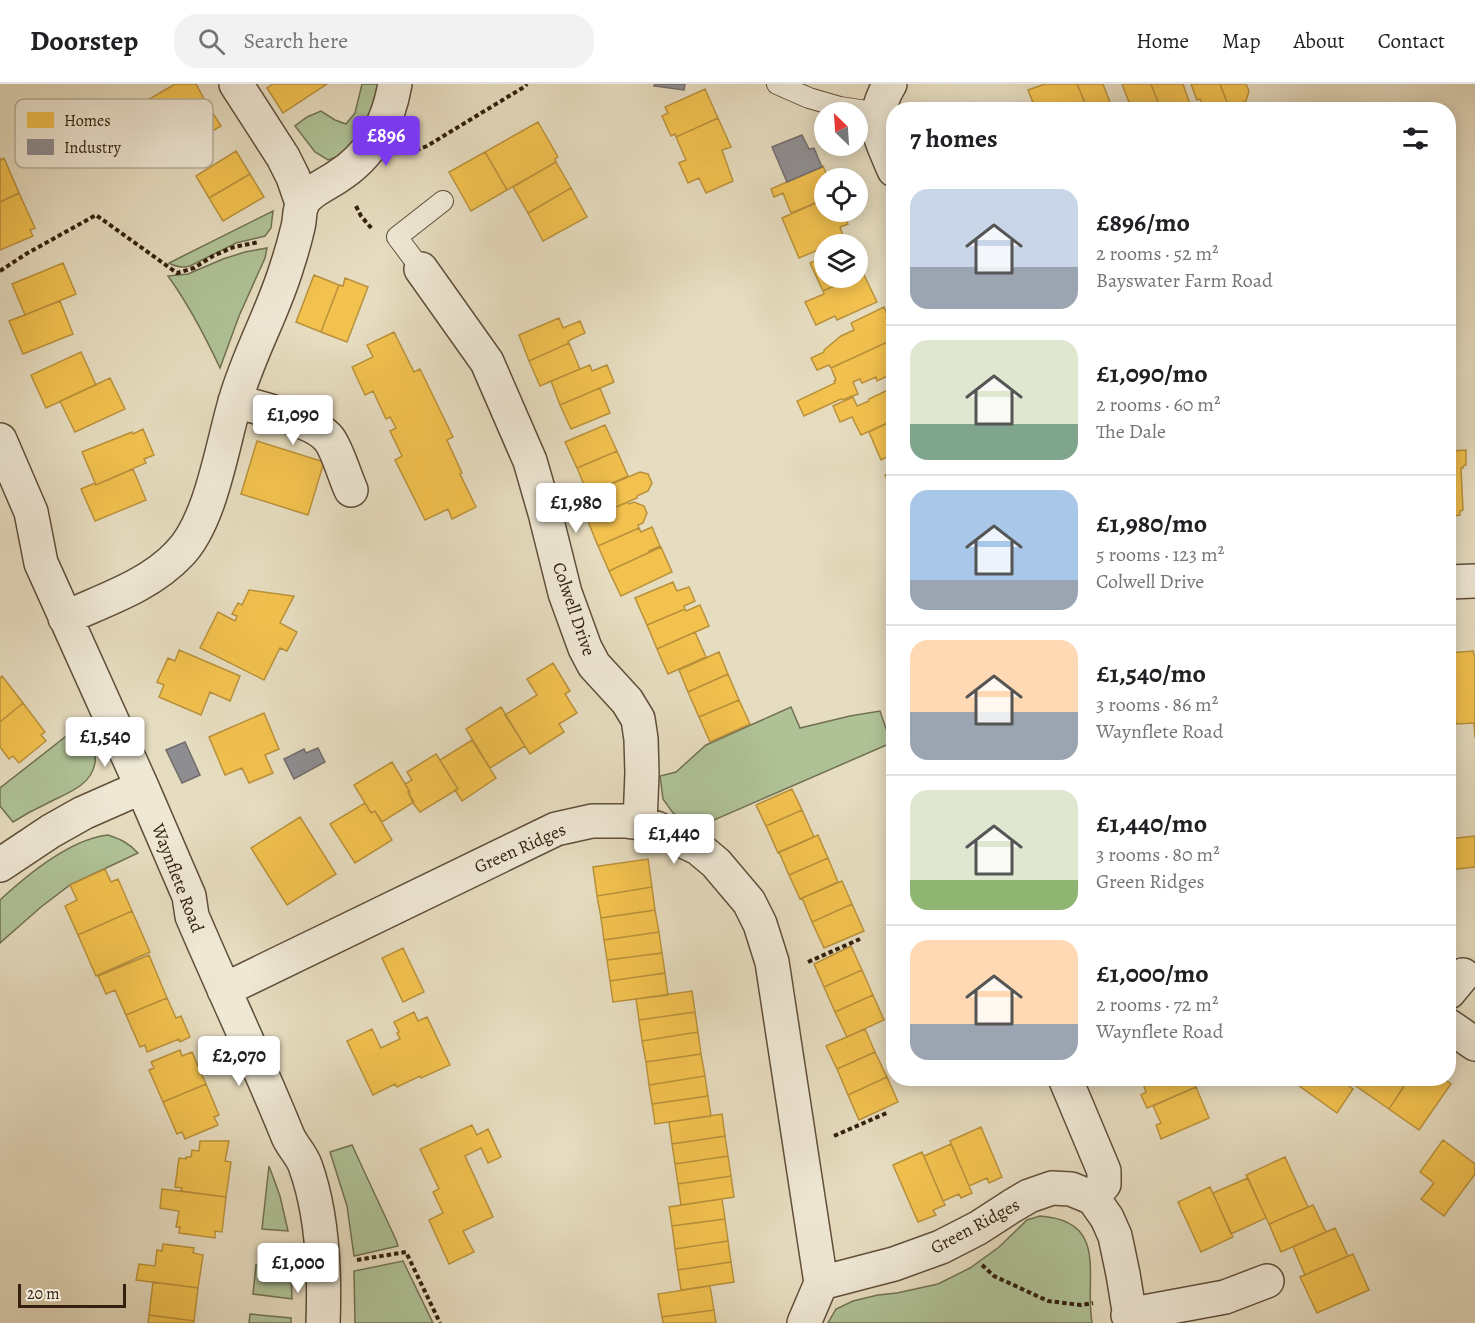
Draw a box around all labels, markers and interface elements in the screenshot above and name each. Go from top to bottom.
search box [174,14,594,68]
text: Doorstep [30,22,138,60]
icon: search [195,25,228,58]
text: Search here [243,26,348,56]
text: Home [1136,27,1189,55]
text: Map [1222,27,1260,55]
text: About [1293,27,1345,55]
text: Contact [1378,27,1445,55]
legend [15,99,213,168]
north arrow [814,102,868,156]
map controls [814,102,868,288]
text: Homes [64,110,111,132]
pin: £896 [350,116,422,167]
text: 7 homes [910,121,998,156]
text: £896 [367,122,405,149]
icon: filters [1399,122,1432,155]
text: Industry [64,137,122,159]
button: locate [814,168,868,222]
text: £896/mo [1096,205,1190,240]
icon: home [958,213,1030,285]
button: layers [814,234,868,288]
text: 2 rooms · 52 m² [1096,240,1219,267]
text: Bayswater Farm Road [1096,267,1273,294]
text: £1,090/mo [1096,356,1208,391]
icon: home [958,364,1030,436]
text: 2 rooms · 60 m² [1096,391,1220,418]
pin: £1,090 [244,395,342,446]
text: £1,090 [267,401,319,428]
text: The Dale [1096,418,1166,445]
pin: £1,980 [527,483,625,534]
text: £1,980 [550,489,602,516]
text: £1,980/mo [1096,506,1207,541]
icon: home [958,514,1030,586]
text: 5 rooms · 123 m² [1096,541,1224,568]
street label: Colwell Drive [547,559,601,659]
text: Colwell Drive [1096,568,1204,595]
text: £1,540/mo [1096,656,1206,691]
icon: home [958,664,1030,736]
text: 3 rooms · 86 m² [1096,691,1218,718]
pin: £1,540 [56,717,154,768]
text: Waynflete Road [1096,718,1223,745]
text: £1,540 [80,723,130,750]
text: £1,440/mo [1096,806,1207,841]
pin: £1,440 [625,814,723,865]
icon: home [958,814,1030,886]
street label: Green Ridges [470,817,570,879]
street label: Waynflete Road [146,819,210,936]
text: £1,440 [648,820,700,847]
text: 3 rooms · 80 m² [1096,841,1220,868]
text: Green Ridges [1096,868,1205,895]
text: £1,000/mo [1096,956,1209,991]
icon: home [958,964,1030,1036]
text: 2 rooms · 72 m² [1096,991,1218,1018]
text: Waynflete Road [1096,1018,1223,1045]
pin: £2,070 [190,1036,288,1087]
text: £2,070 [212,1042,266,1069]
street label: Green Ridges [926,1192,1024,1260]
pin: £1,000 [249,1243,347,1294]
text: £1,000 [271,1249,325,1276]
scale bar [18,1281,126,1308]
text: 20 m [27,1283,60,1305]

